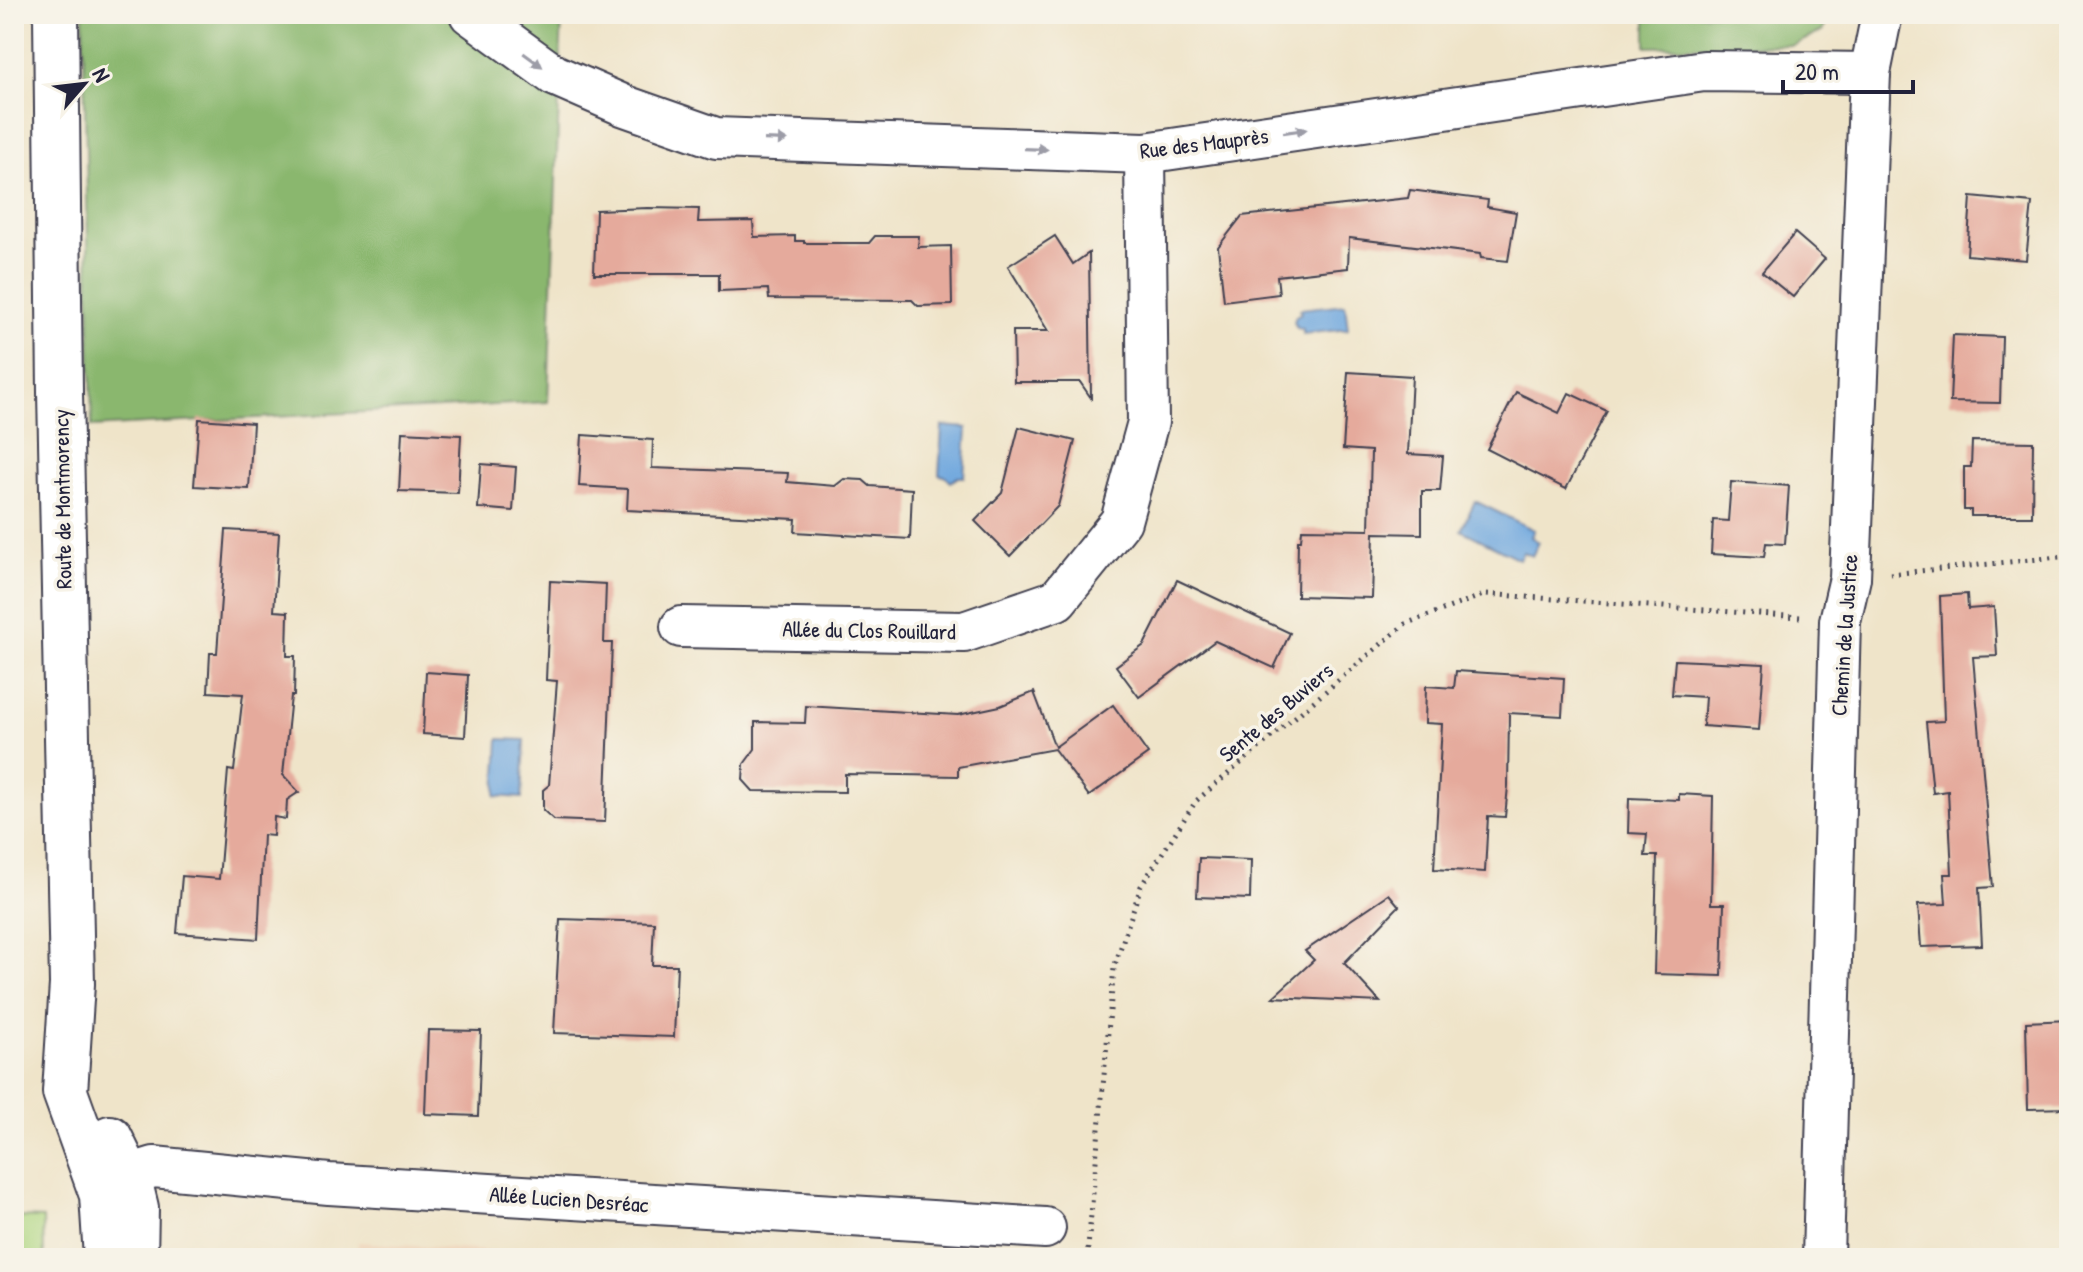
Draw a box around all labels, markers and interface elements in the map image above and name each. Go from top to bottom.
north arrow [44,44,124,124]
scale bar [1783,44,1913,94]
one-way arrow [523,52,544,67]
text: 20 m [1795,55,1839,87]
text: N [86,62,118,87]
street label: Rue des Mauprès [1138,120,1270,166]
one-way arrow [1282,124,1307,137]
one-way arrow [764,133,789,146]
one-way arrow [1024,142,1049,155]
street label: Route de Montmorency [45,409,79,589]
street label: Chemin de la Justice [1823,553,1865,717]
street label: Allée du Clos Rouillard [782,613,956,647]
street label: Sente des Buviers [1213,655,1339,769]
street label: Allée Lucien Desréac [489,1178,650,1220]

